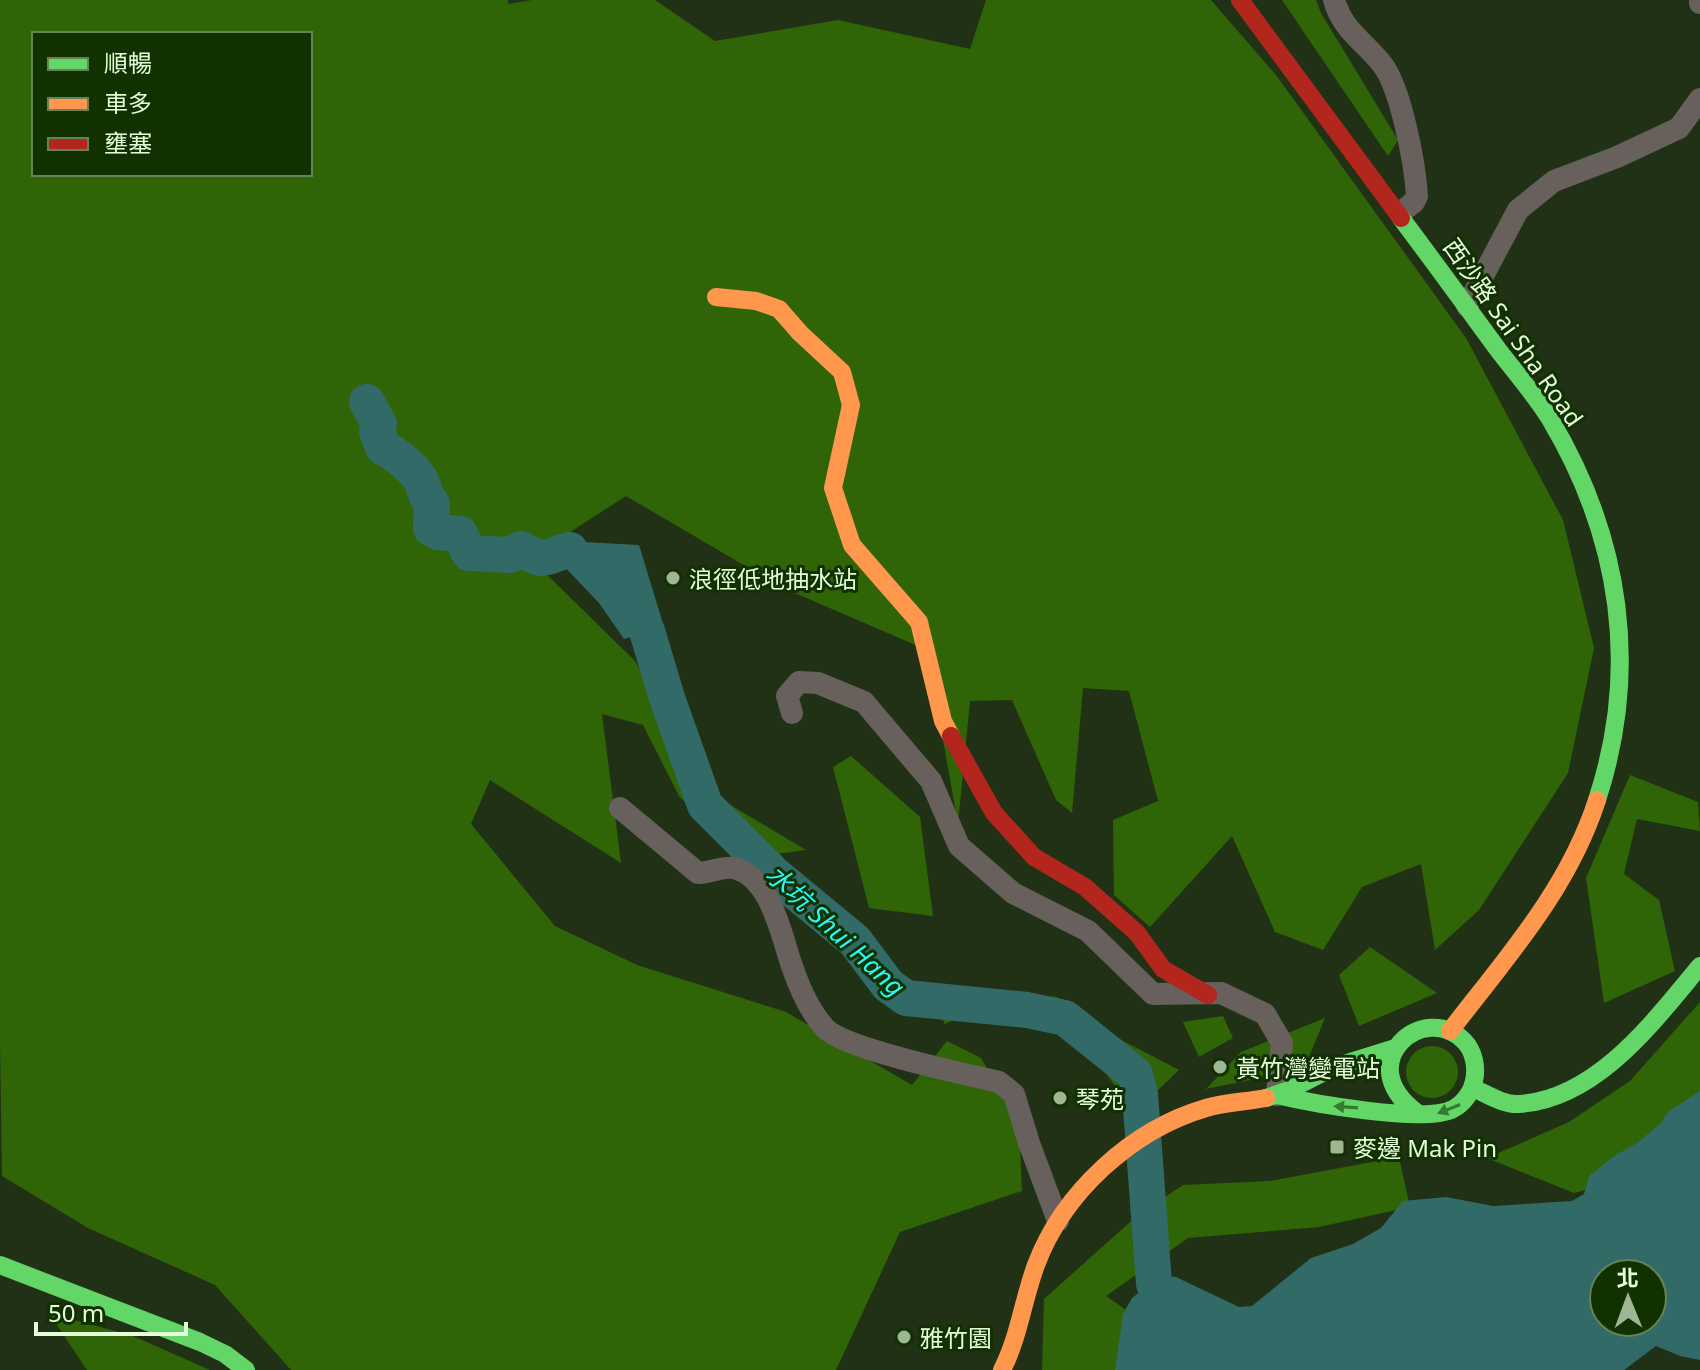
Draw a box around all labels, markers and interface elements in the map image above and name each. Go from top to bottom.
legend [32,32,312,176]
text: 順暢 [104,46,152,79]
text: 車多 [104,86,152,119]
text: 壅塞 [104,126,152,159]
street label: 西沙路 Sai Sha Road [1437,231,1591,433]
place label: 浪徑低地抽水站 [689,562,857,595]
marker: 浪徑低地抽水站 [664,569,682,587]
water label: 水坑 Shui Hang [759,856,913,1004]
place label: 黃竹灣變電站 [1236,1051,1380,1084]
marker: 黃竹灣變電站 [1211,1058,1229,1076]
place label: 琴苑 [1076,1082,1124,1115]
marker: 琴苑 [1051,1089,1069,1107]
one-way arrow [1333,1101,1358,1114]
one-way arrow [1437,1103,1460,1116]
place label: 麥邊 Mak Pin [1353,1131,1497,1164]
marker: 麥邊 Mak Pin [1328,1138,1346,1156]
north arrow [1588,1258,1668,1338]
text: 北 [1616,1262,1639,1292]
scale bar [36,1286,186,1336]
text: 50 m [48,1296,104,1329]
place label: 雅竹園 [920,1321,992,1354]
marker: 雅竹園 [895,1328,913,1346]

